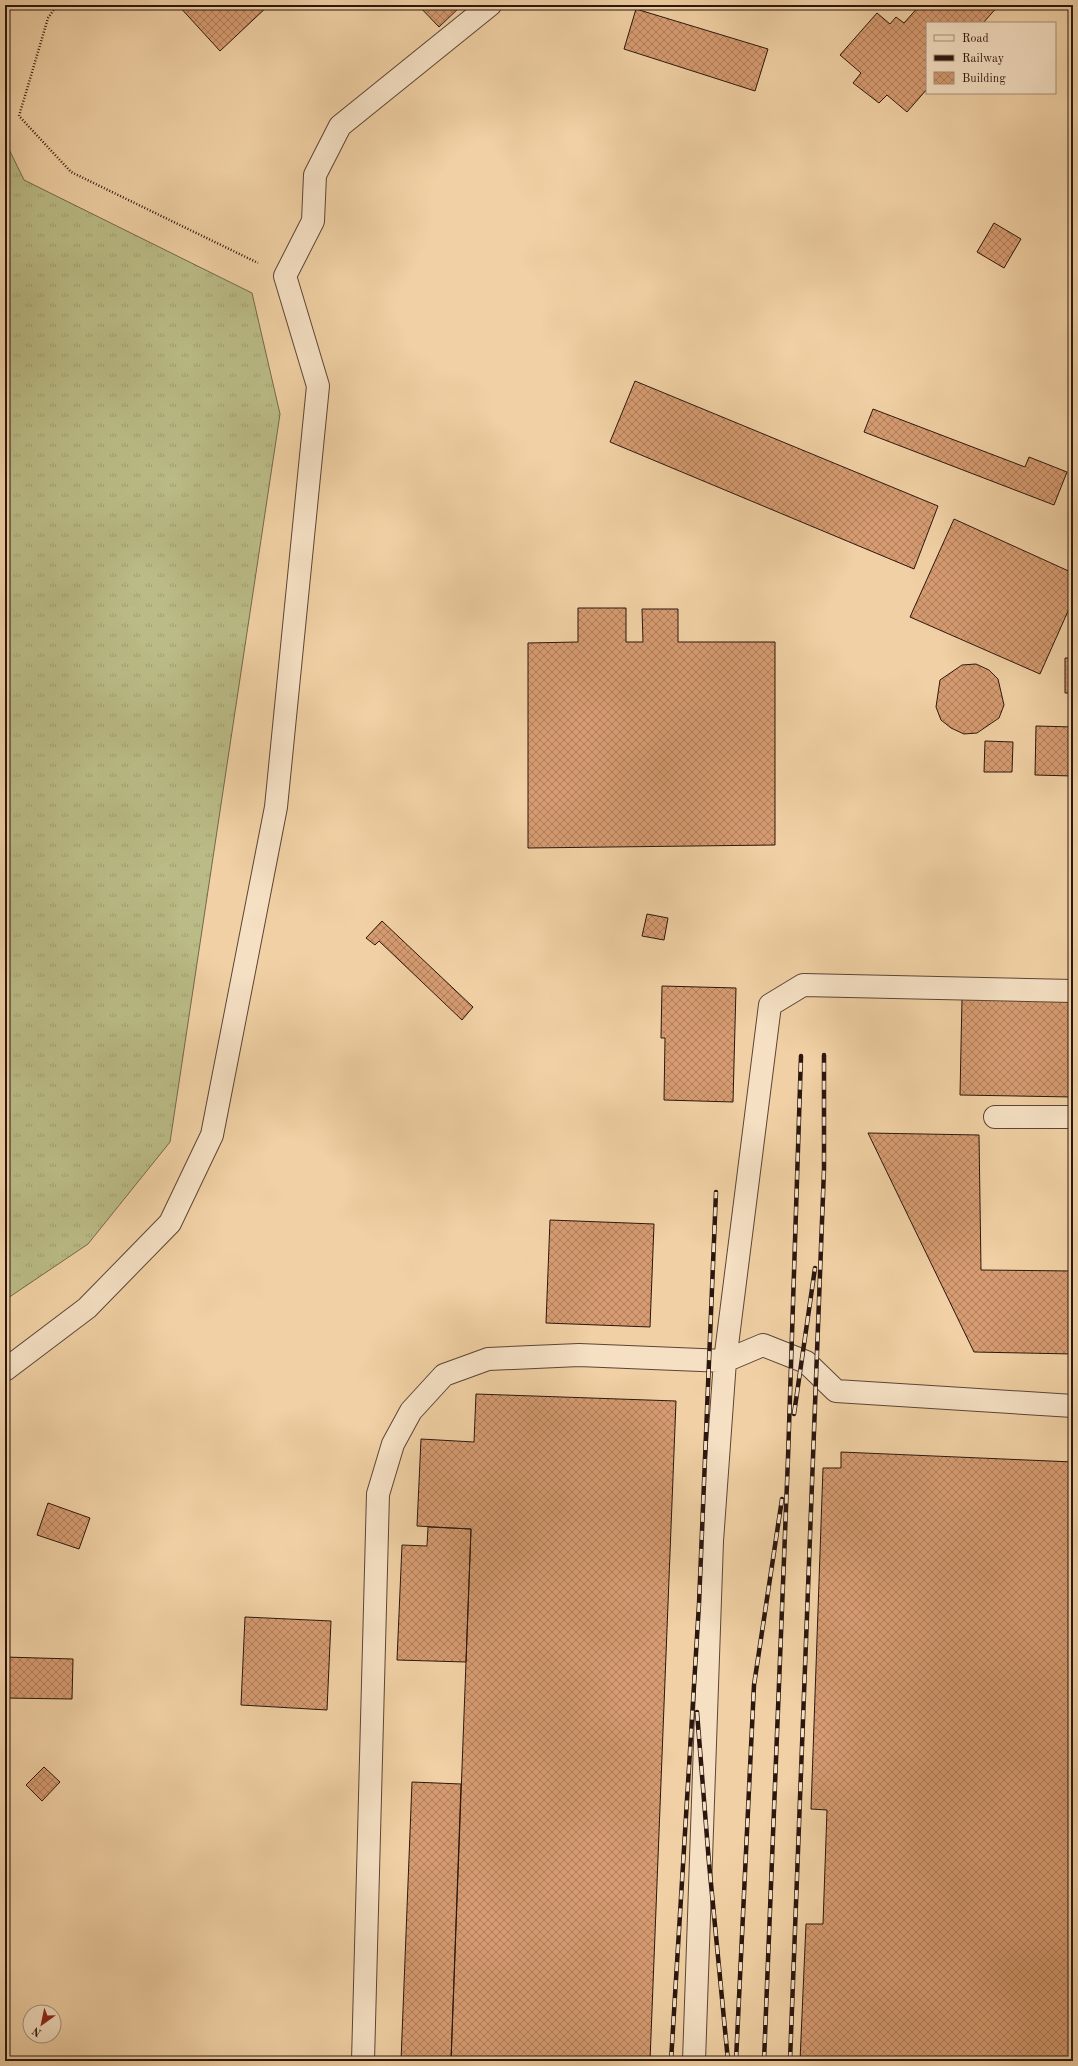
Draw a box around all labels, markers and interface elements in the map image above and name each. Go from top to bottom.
legend [926,22,1056,94]
text: Road [962,33,989,45]
text: Railway [962,53,1005,65]
text: Building [962,73,1006,85]
north arrow [22,2004,62,2044]
text: N [30,2024,44,2038]

